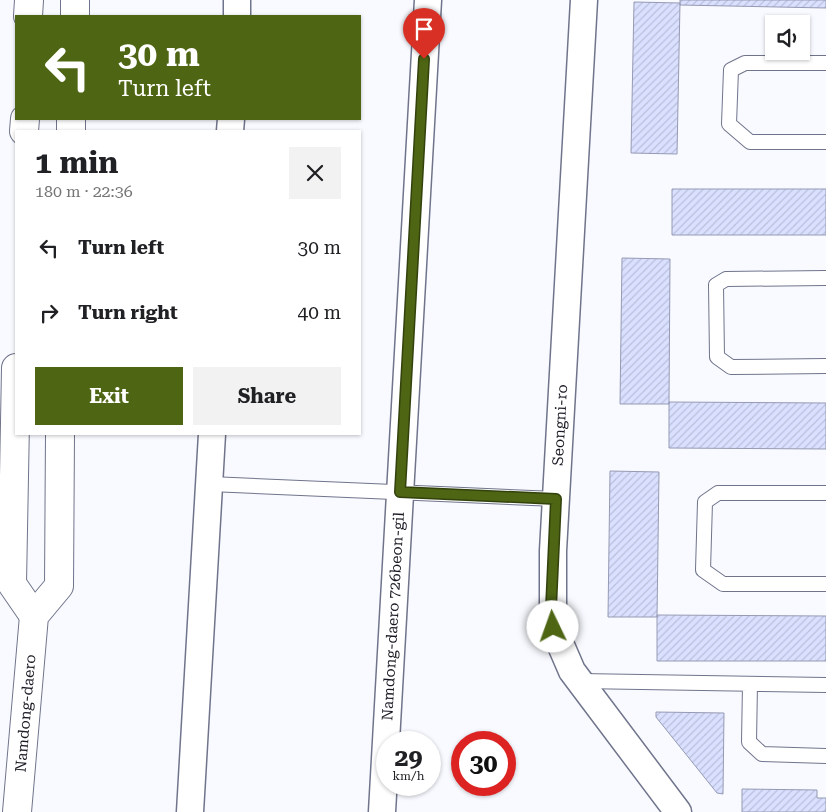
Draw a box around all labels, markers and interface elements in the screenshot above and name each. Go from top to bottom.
pin [403,8,445,59]
icon: arrive [410,15,438,43]
map controls [765,15,810,60]
button: sound [765,15,810,60]
text: 30 m [118,34,200,75]
icon: left [35,35,100,100]
text: Turn left [118,76,211,101]
text: 1 min [35,145,118,180]
button: close [289,147,341,199]
text: 180 m · 22:36 [35,182,133,201]
icon: left [35,234,63,262]
text: Turn left [78,236,164,259]
text: 30 m [298,236,341,259]
icon: right [35,299,63,327]
text: Turn right [78,301,178,324]
text: 40 m [298,301,341,324]
button: Exit [35,367,183,425]
button: Share [193,367,341,425]
street label: Seongni-ro [549,384,571,466]
street label: Namdong-daero 726beon-gil [378,511,408,721]
position arrow [526,600,578,652]
street label: Namdong-daero [11,654,40,773]
speed limit sign: 30 [451,731,516,796]
text: 29 [394,743,423,772]
text: km/h [392,769,425,783]

